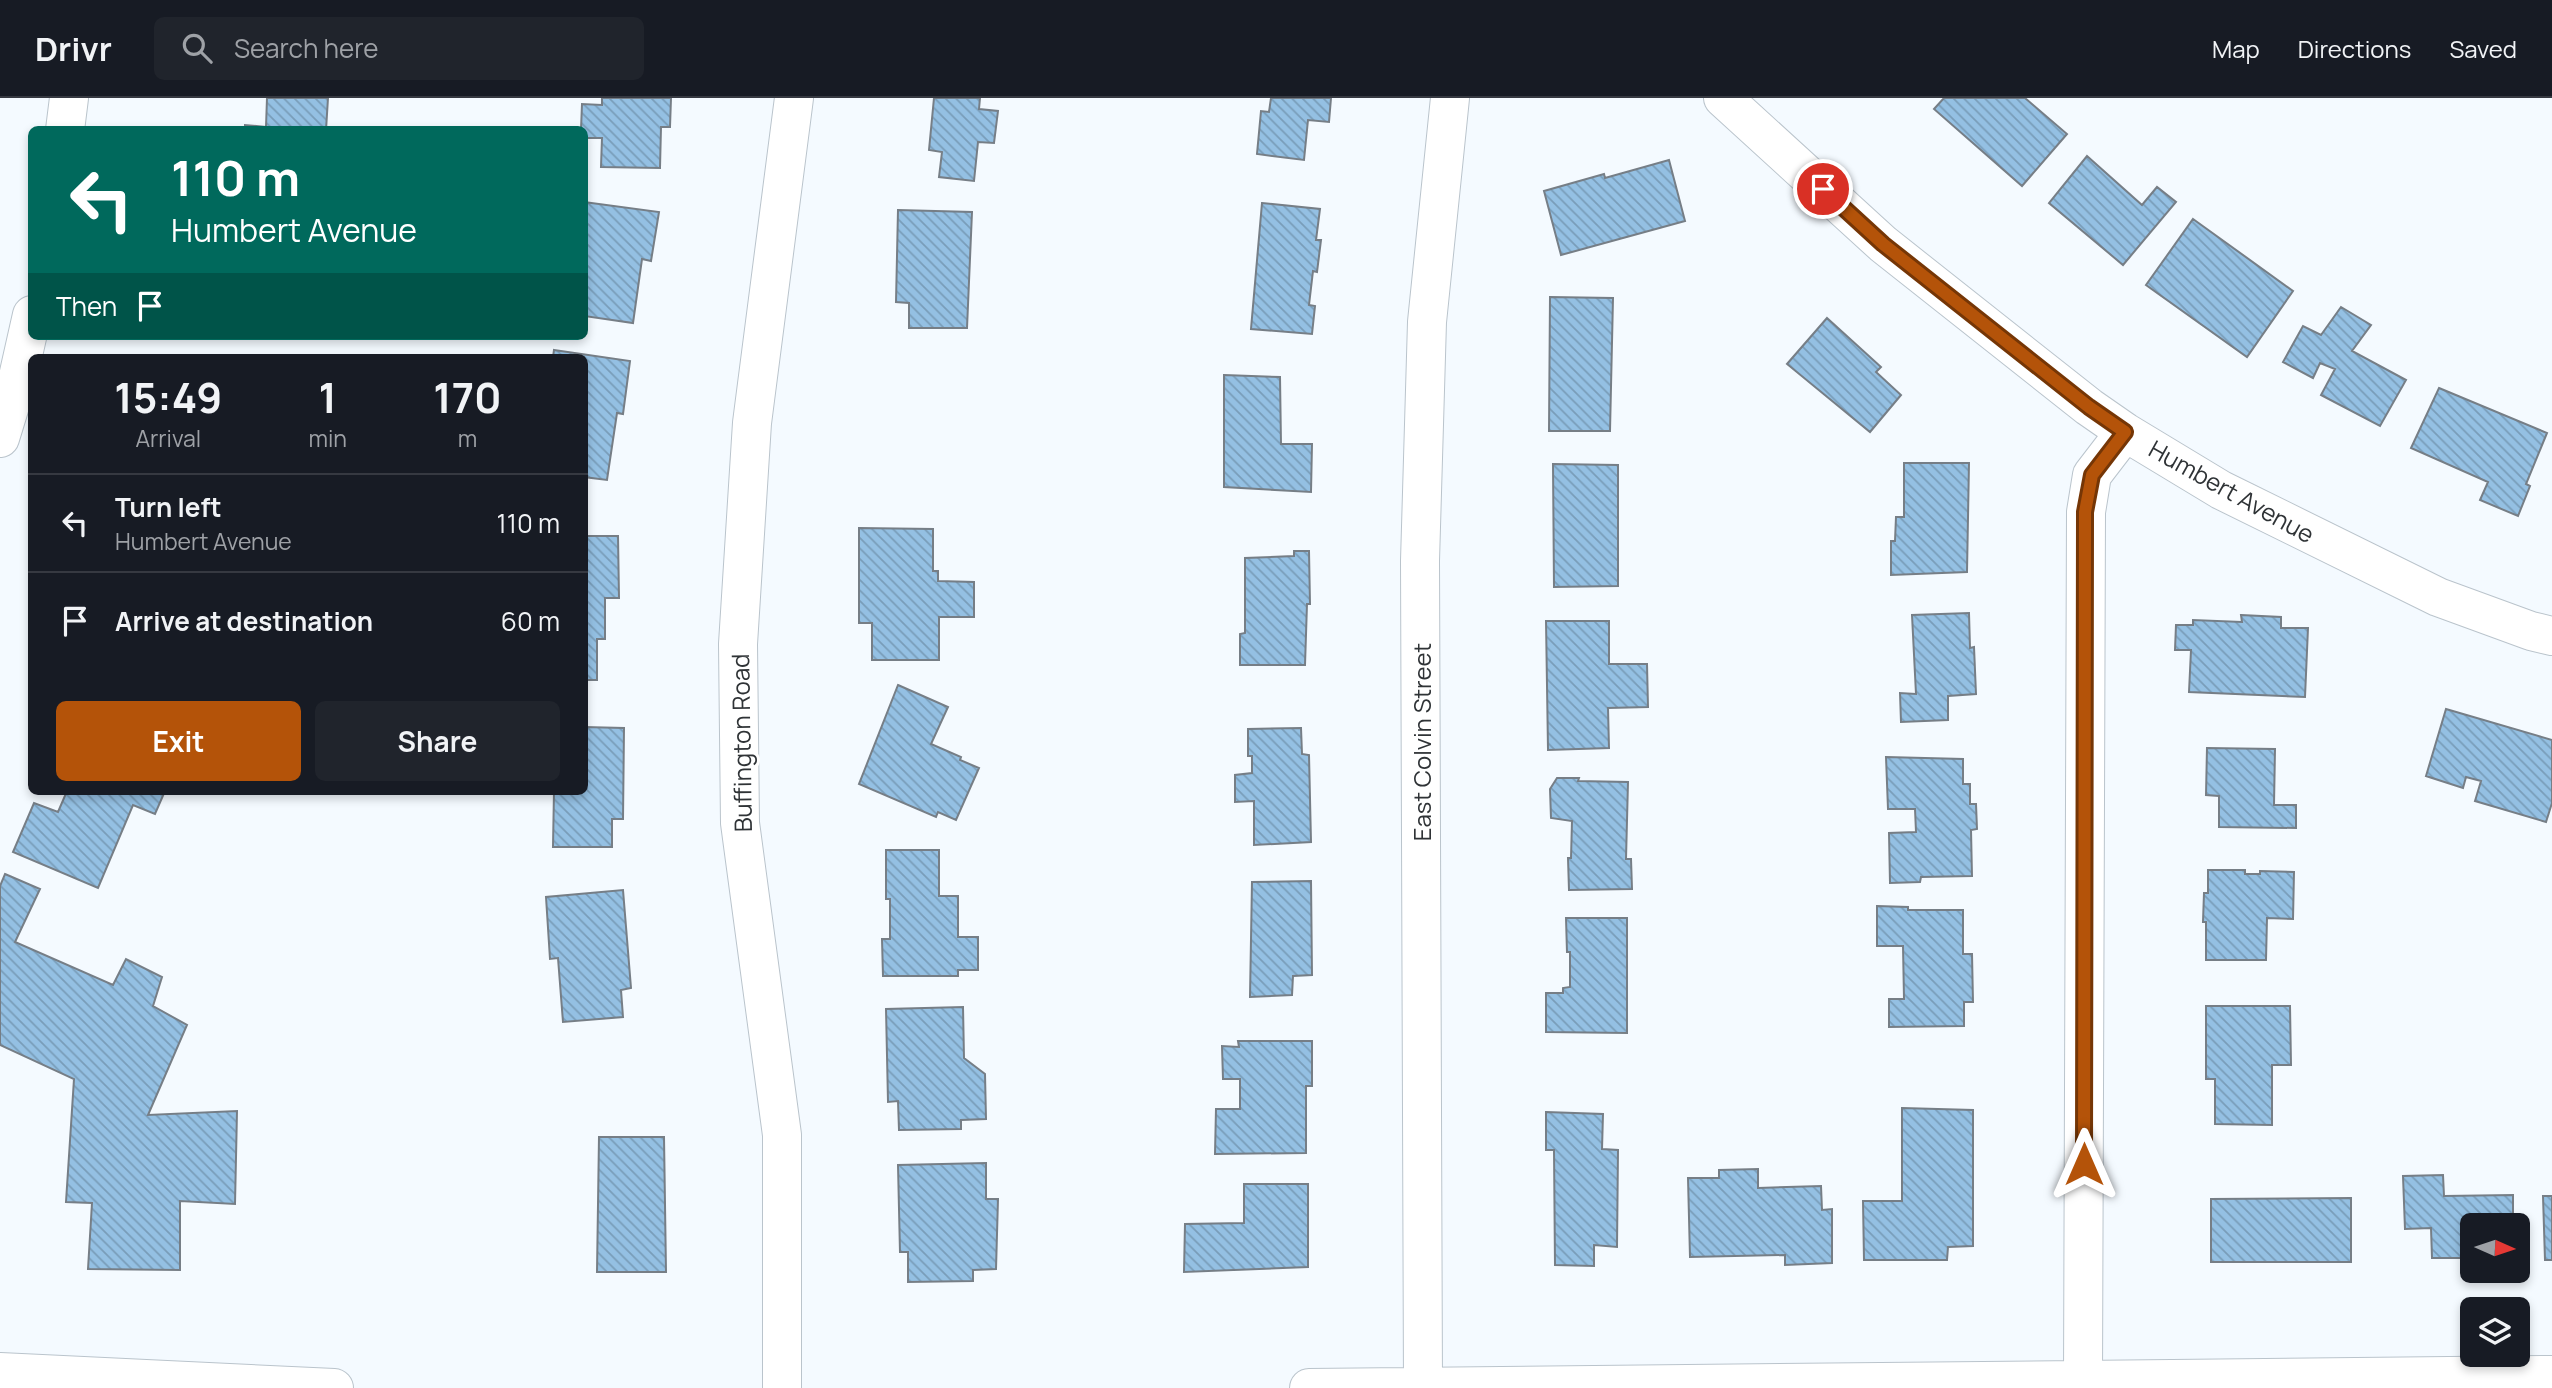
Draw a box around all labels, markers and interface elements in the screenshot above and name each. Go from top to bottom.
search box [154,17,644,80]
text: Drivr [35,26,112,71]
icon: search [178,29,216,67]
text: Search here [234,30,378,66]
text: Map [2212,32,2260,65]
text: Directions [2298,32,2411,65]
text: Saved [2449,32,2517,65]
text: 110 m [171,144,300,211]
icon: left [56,154,147,245]
pin [1793,159,1853,219]
icon: arrive [1804,170,1842,208]
text: Humbert Avenue [171,208,417,252]
icon: arrive [131,287,169,325]
text: Then [56,288,117,324]
text: 15:49 [114,368,222,426]
text: 1 [319,368,337,426]
text: 170 [433,368,502,426]
text: Arrival [135,422,201,454]
text: min [308,422,347,454]
text: m [458,422,477,454]
street label: Humbert Avenue [2143,432,2321,550]
text: Turn left [115,489,222,525]
icon: left [56,504,94,542]
text: 110 m [497,505,560,541]
text: Humbert Avenue [115,525,292,557]
icon: arrive [56,602,94,640]
text: Arrive at destination [115,603,373,639]
text: 60 m [501,603,560,639]
street label: East Colvin Street [1405,643,1438,841]
street label: Buffington Road [723,653,759,833]
button: Exit [56,701,301,781]
button: Share [315,701,560,781]
position arrow [2047,1127,2121,1201]
north arrow [2460,1213,2530,1283]
map controls [2460,1213,2530,1367]
button: layers [2460,1297,2530,1367]

